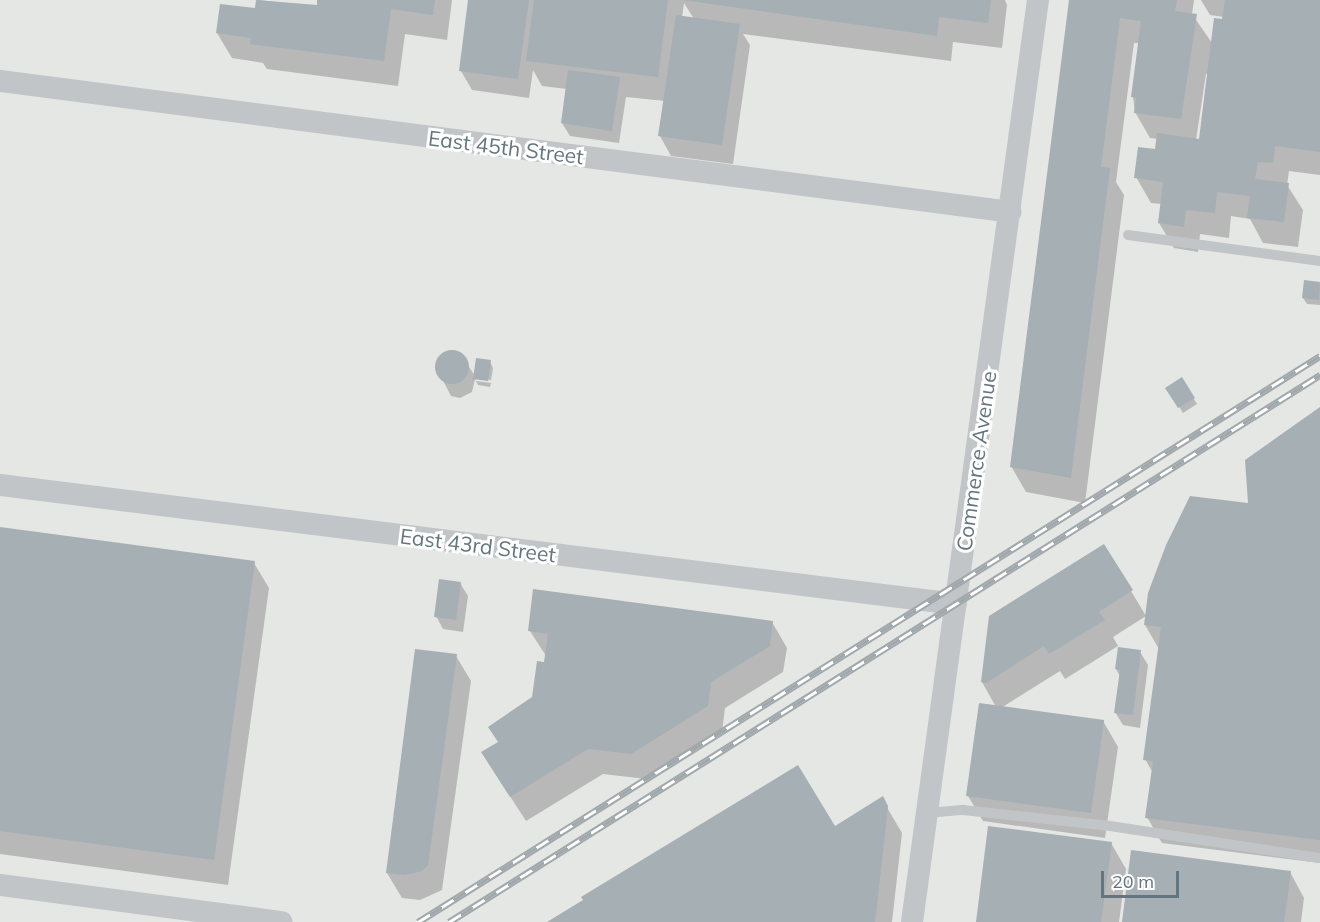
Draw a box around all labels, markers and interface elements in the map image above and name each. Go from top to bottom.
street label: East 45th Street [427,125,585,169]
street label: Commerce Avenue [951,369,1001,553]
street label: East 43rd Street [399,523,557,567]
scale bar [1104,859,1182,897]
text: 20 m [1112,870,1154,893]

